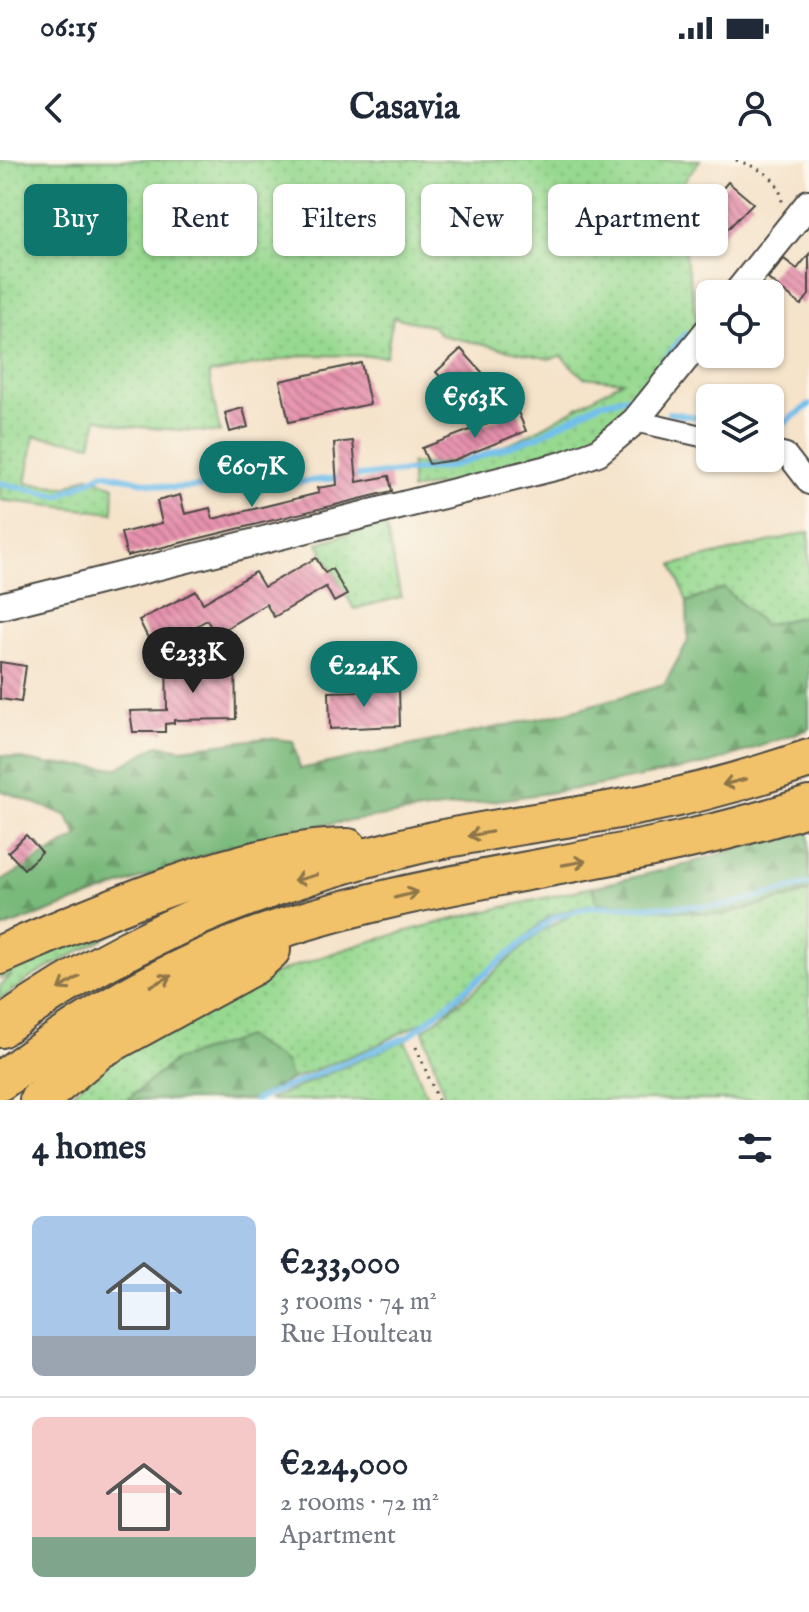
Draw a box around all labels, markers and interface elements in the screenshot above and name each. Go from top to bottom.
text: 06:15 [40,9,97,47]
text: Casavia [349,85,460,131]
icon: back [32,86,76,130]
icon: person [733,86,777,130]
chip: Buy [24,184,127,256]
chip: Rent [143,184,257,256]
chip: Filters [273,184,405,256]
chip: New [421,184,532,256]
chip: Apartment [548,184,728,256]
map controls [696,280,784,472]
button: locate [696,280,784,368]
pin: €563K [419,372,531,440]
text: €563K [443,381,507,414]
button: layers [696,384,784,472]
pin: €607K [196,441,308,509]
text: €607K [217,450,287,483]
pin: €233K [137,627,249,695]
text: €233K [160,636,226,669]
pin: €224K [308,641,420,709]
text: €224K [328,650,400,683]
one-way arrow [722,775,748,790]
one-way arrow [468,828,493,843]
one-way arrow [560,854,586,869]
one-way arrow [293,871,319,886]
one-way arrow [393,887,419,902]
one-way arrow [149,973,173,989]
one-way arrow [58,975,81,991]
icon: filters [733,1126,777,1170]
text: 4 homes [32,1127,146,1170]
text: €233,000 [280,1242,400,1285]
icon: home [96,1248,192,1344]
text: 3 rooms · 74 m² [280,1285,437,1318]
text: Rue Houlteau [280,1318,433,1351]
text: €224,000 [280,1443,409,1486]
icon: home [96,1449,192,1545]
text: 2 rooms · 72 m² [280,1486,439,1519]
text: Apartment [280,1519,396,1552]

